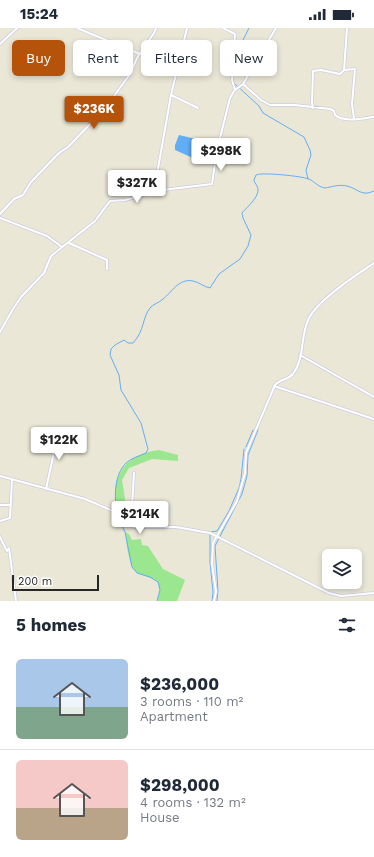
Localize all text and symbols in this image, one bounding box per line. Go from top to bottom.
text: 15:24 [20,5,58,23]
chip: Buy [12,40,65,76]
chip: Rent [73,40,133,76]
chip: Filters [141,40,212,76]
chip: New [220,40,277,76]
pin: $236K [66,96,122,130]
text: $236K [74,101,114,116]
pin: $298K [193,138,249,172]
text: $298K [200,143,242,158]
pin: $327K [109,170,165,204]
text: $327K [117,175,157,190]
pin: $122K [31,427,87,461]
text: $122K [40,432,78,447]
pin: $214K [112,501,168,535]
text: $214K [120,506,160,521]
map controls [322,549,362,589]
button: layers [322,549,362,589]
scale bar [12,573,99,592]
text: 200 m [18,575,52,588]
icon: filters [336,614,358,636]
text: 5 homes [16,615,86,635]
text: $236,000 [140,674,219,694]
icon: home [48,675,96,723]
text: 3 rooms · 110 m² [140,694,243,709]
text: Apartment [140,709,208,724]
text: $298,000 [140,775,220,795]
icon: home [48,776,96,824]
text: 4 rooms · 132 m² [140,795,246,810]
text: House [140,810,180,825]

